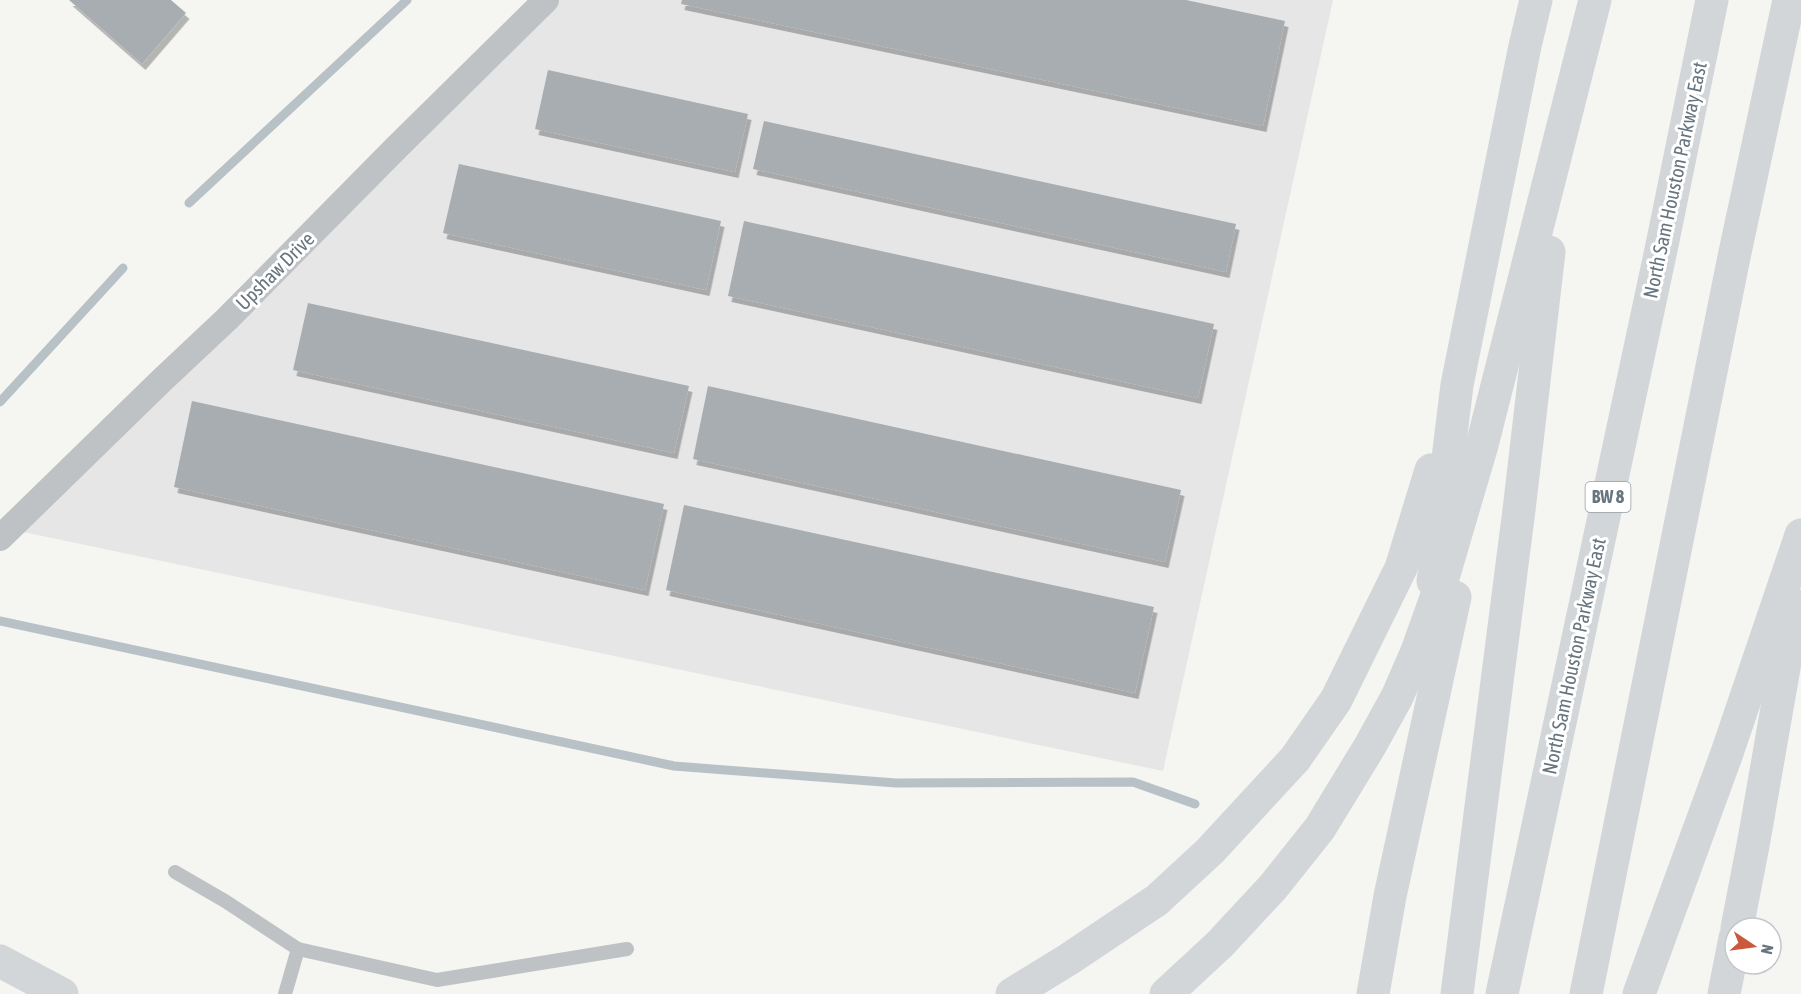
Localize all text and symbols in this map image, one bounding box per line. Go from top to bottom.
street label: North Sam Houston Parkway East [1638,59,1711,300]
street label: Upshaw Drive [231,227,318,314]
road number: BW 8 [1586,482,1630,512]
street label: North Sam Houston Parkway East [1537,535,1610,776]
north arrow [1723,916,1783,976]
text: N [1758,943,1777,956]

